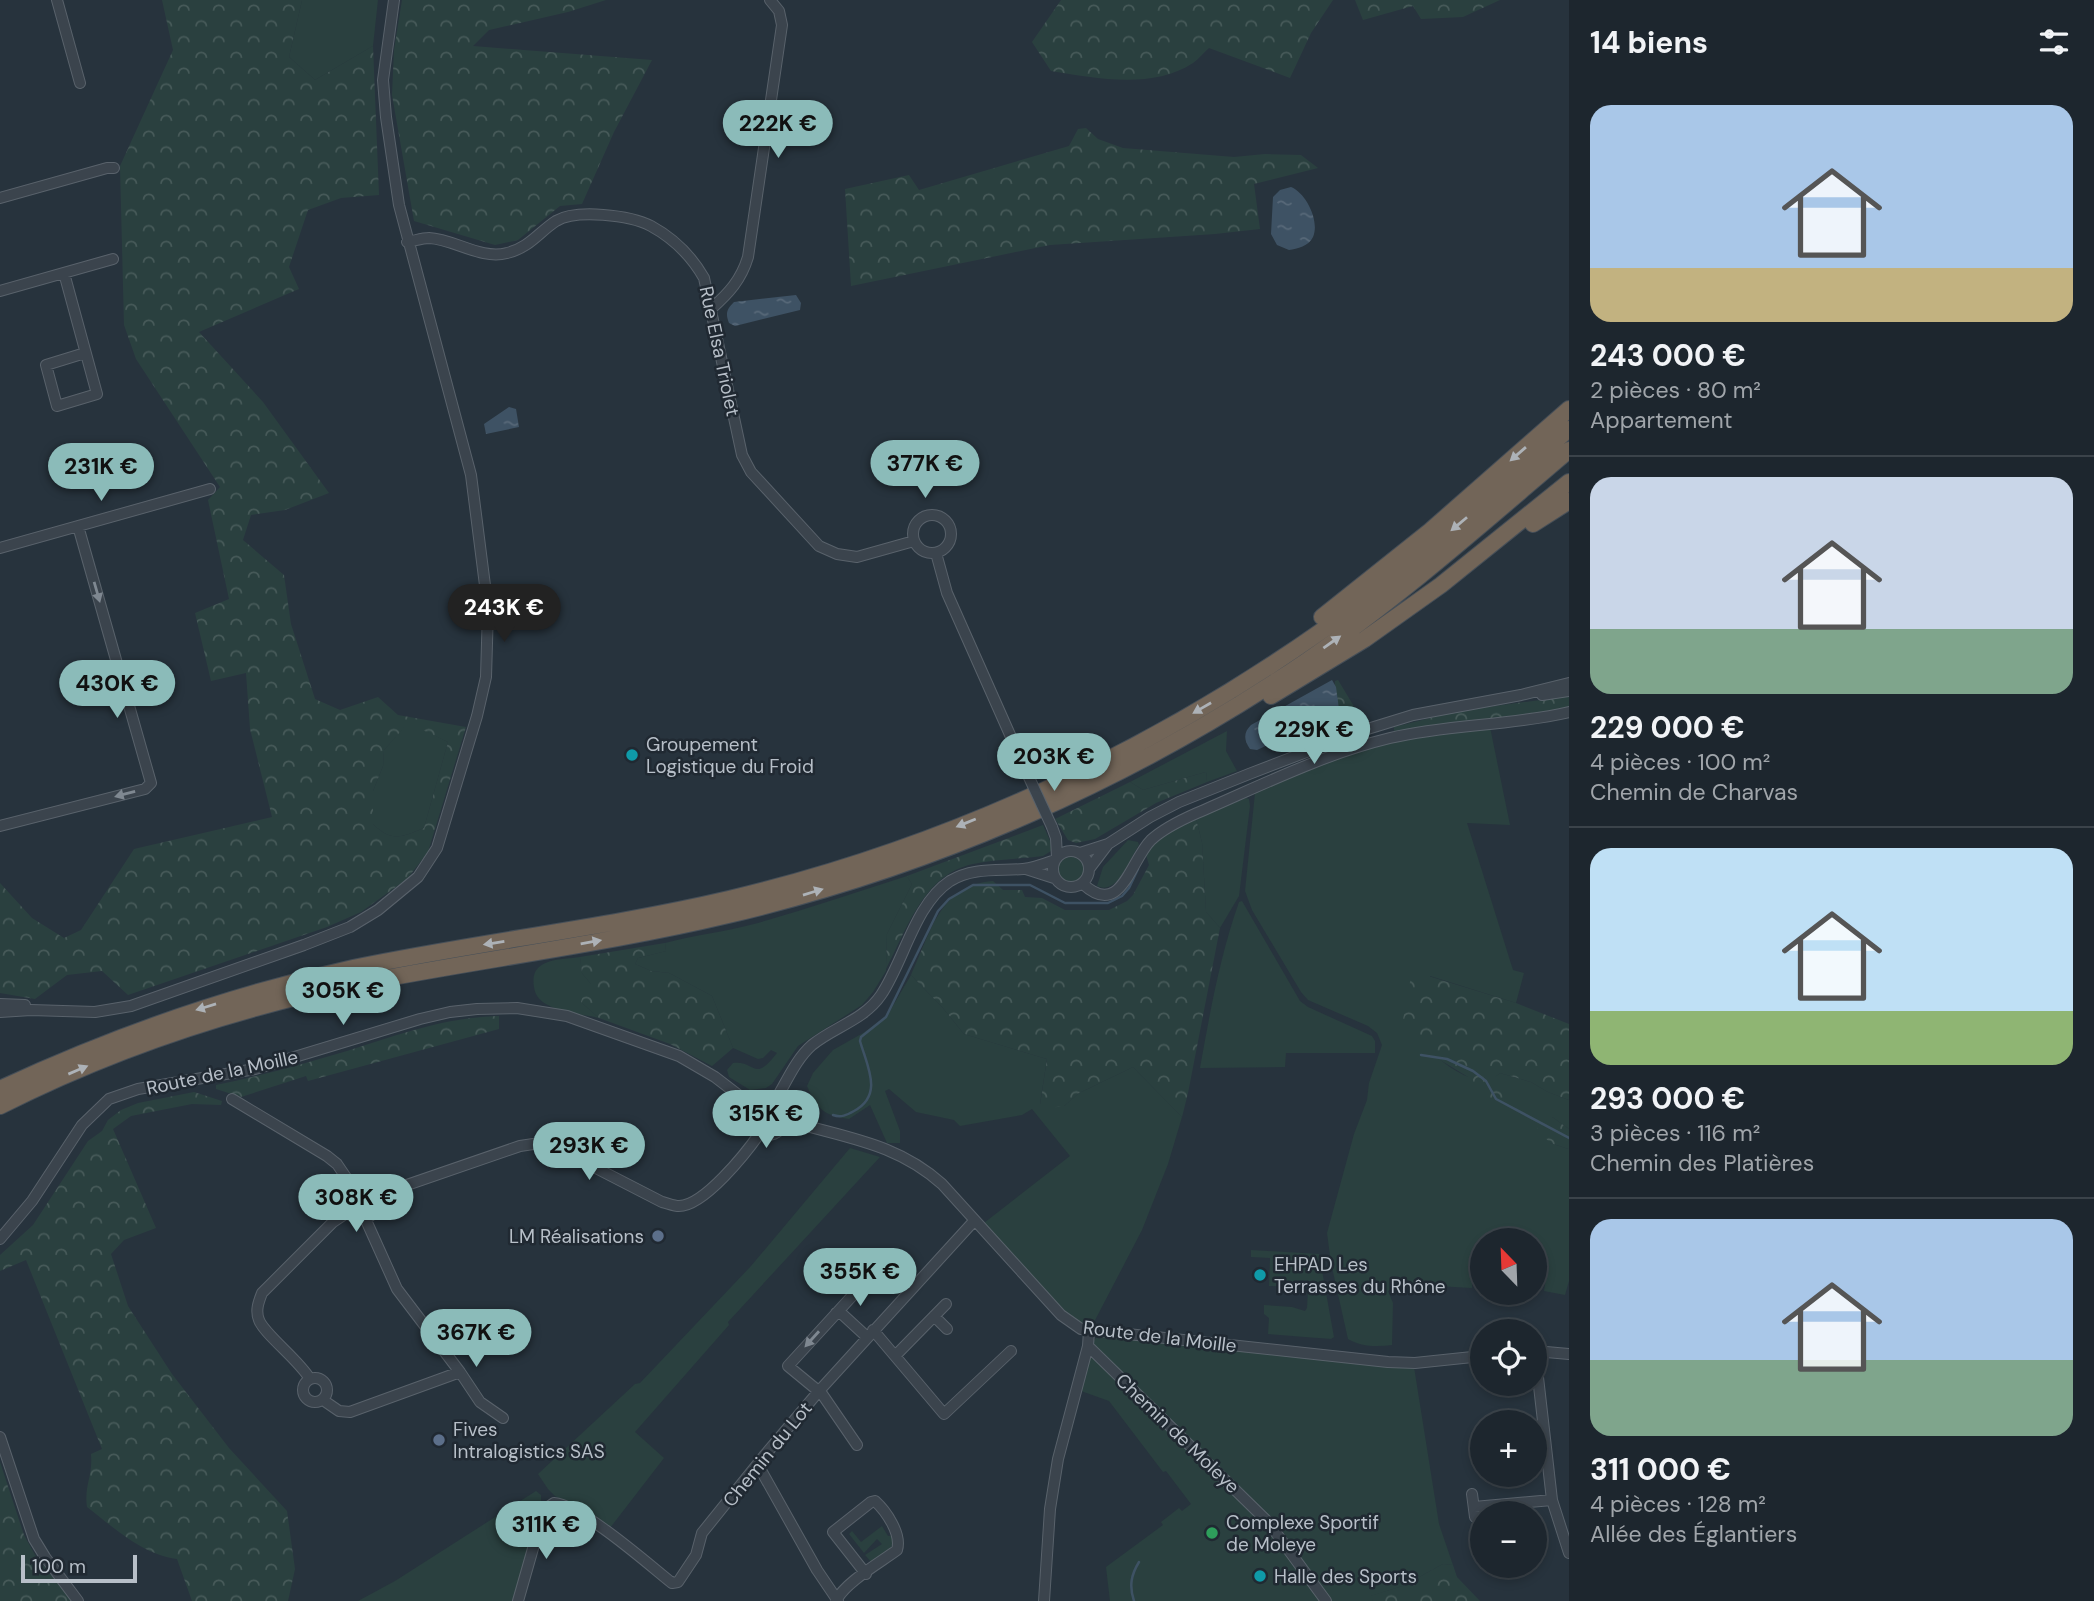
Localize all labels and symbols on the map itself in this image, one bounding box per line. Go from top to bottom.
pin: 222K € [721,100,835,160]
street label: Rue Elsa Triolet [694,284,746,419]
pin: 377K € [868,440,982,500]
pin: 231K € [44,444,158,503]
one-way arrow [1509,446,1527,462]
one-way arrow [1450,516,1468,531]
one-way arrow [92,581,102,602]
pin: 243K € [447,584,561,644]
one-way arrow [1323,635,1341,649]
pin: 430K € [60,660,174,720]
one-way arrow [1192,702,1211,714]
pin: 229K € [1257,706,1371,766]
place label: Groupement Logistique du Froid [646,732,814,779]
pin: 203K € [997,734,1111,793]
marker: Groupement Logistique du Froid [624,747,640,763]
one-way arrow [114,789,136,800]
one-way arrow [955,818,976,829]
one-way arrow [803,887,824,897]
one-way arrow [580,937,602,948]
one-way arrow [483,938,505,949]
pin: 305K € [286,968,400,1027]
one-way arrow [195,1002,216,1012]
street label: Route de la Moille [144,1044,300,1101]
one-way arrow [68,1064,89,1075]
pin: 315K € [709,1090,823,1150]
pin: 293K € [532,1122,646,1182]
pin: 308K € [299,1174,413,1234]
place label: LM Réalisations [509,1224,644,1249]
marker: LM Réalisations [650,1228,666,1244]
north arrow [1470,1228,1547,1306]
pin: 355K € [803,1248,917,1308]
place label: EHPAD Les Terrasses du Rhône [1274,1252,1446,1299]
marker: EHPAD Les Terrasses du Rhône [1252,1267,1268,1283]
pin: 367K € [419,1310,533,1369]
street label: Route de la Moille [1082,1315,1238,1358]
one-way arrow [805,1330,821,1347]
street label: Chemin de Moleye [1110,1368,1245,1499]
street label: Chemin du Lot [717,1396,818,1512]
place label: Fives Intralogistics SAS [453,1417,605,1464]
marker: Fives Intralogistics SAS [431,1432,447,1448]
pin: 311K € [489,1502,603,1561]
place label: Complexe Sportif de Moleye [1226,1510,1379,1557]
marker: Complexe Sportif de Moleye [1204,1525,1220,1541]
scale bar [21,1552,136,1584]
place label: Halle des Sports [1274,1564,1417,1589]
marker: Halle des Sports [1252,1568,1268,1584]

